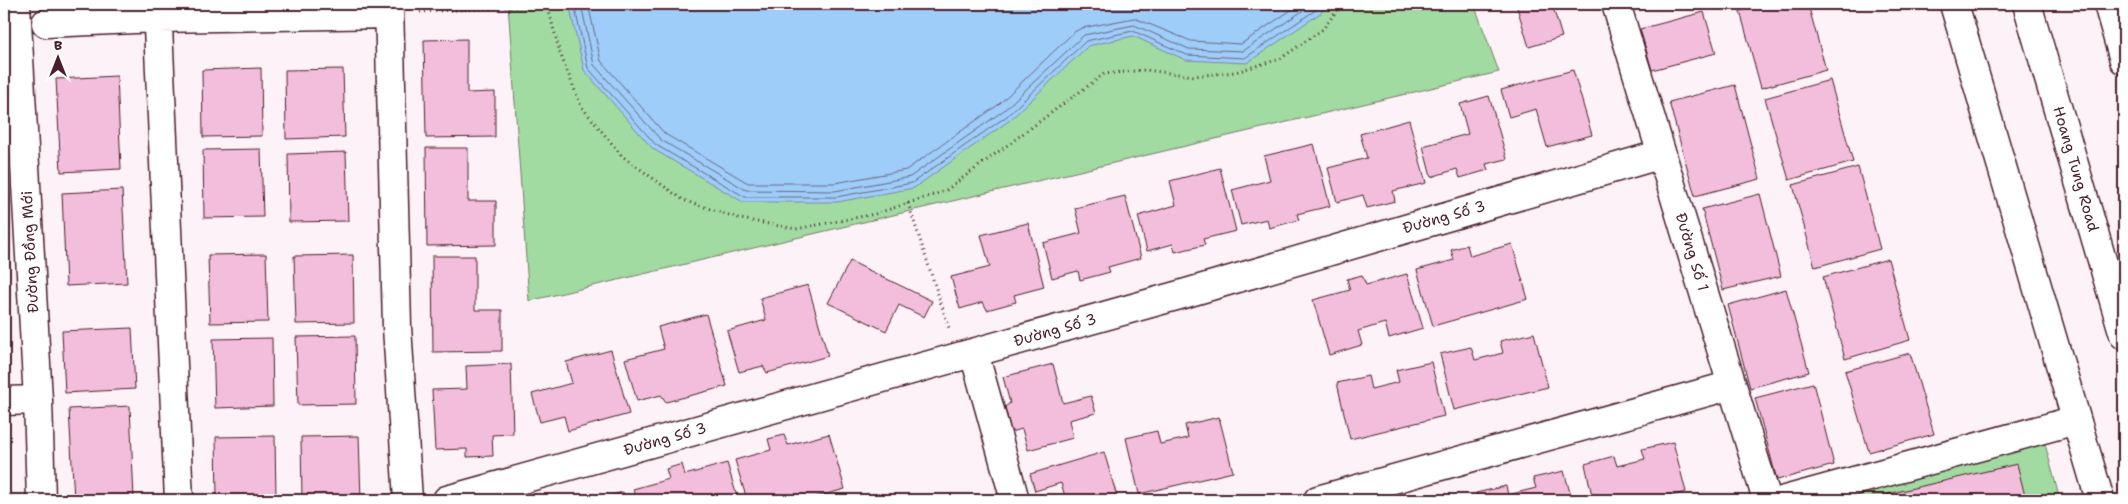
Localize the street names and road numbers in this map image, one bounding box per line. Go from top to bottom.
street label: Hoang Tung Road [2049,104,2104,235]
street label: Đường Đồng Mới [17,190,43,314]
street label: Đường Số 3 [1400,196,1488,238]
street label: Đường Số 1 [1671,210,1713,294]
street label: Đường Số 3 [1011,309,1099,351]
street label: Đường Số 3 [621,418,709,460]

